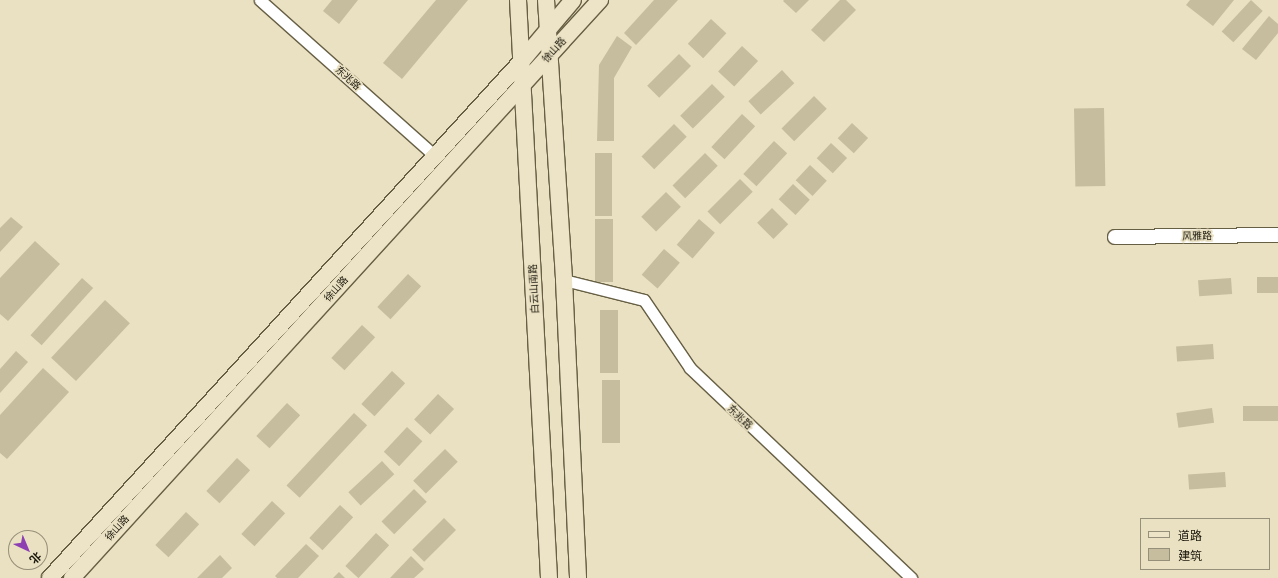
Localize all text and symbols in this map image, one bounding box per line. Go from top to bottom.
street label: 徐山路 [540,35,568,65]
street label: 东兆路 [333,64,363,92]
street label: 风雅路 [1182,230,1212,242]
street label: 白云山南路 [527,264,541,314]
street label: 徐山路 [322,274,350,304]
street label: 东兆路 [725,402,755,432]
street label: 徐山路 [103,513,131,543]
legend [1140,518,1270,570]
text: 道路 [1178,528,1202,543]
north arrow [8,530,48,570]
text: 建筑 [1178,548,1202,563]
text: 北 [27,549,44,567]

